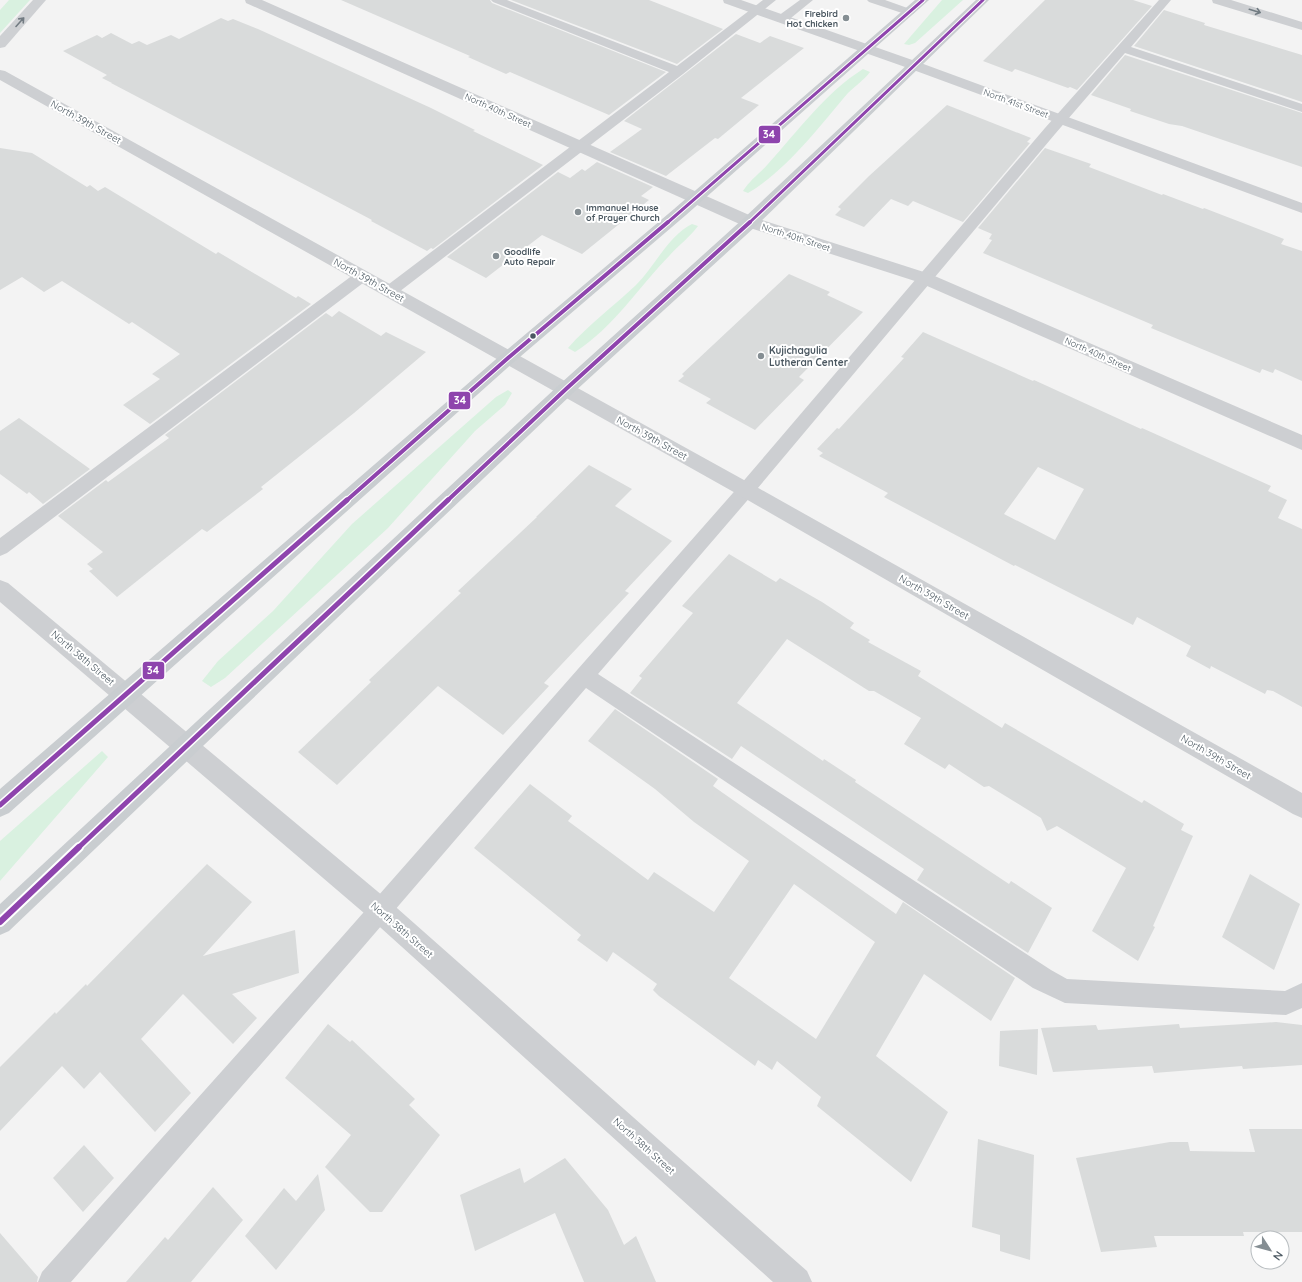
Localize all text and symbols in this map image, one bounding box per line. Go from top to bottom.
place label: Firebird Hot Chicken [786,8,838,29]
one-way arrow [1249,8,1262,15]
marker: Firebird Hot Chicken [841,13,851,23]
one-way arrow [15,17,25,27]
street label: North 41st Street [982,86,1050,120]
street label: North 40th Street [463,90,533,130]
street label: North 39th Street [48,97,124,147]
line badge: 34 [758,125,781,144]
text: 34 [763,127,776,141]
place label: Immanuel House of Prayer Church [586,202,660,223]
marker: Immanuel House of Prayer Church [573,207,583,217]
street label: North 40th Street [760,221,832,253]
place label: Goodlife Auto Repair [504,246,556,267]
marker: Goodlife Auto Repair [491,251,501,261]
street label: North 39th Street [331,255,407,305]
unlabelled marker [528,331,538,341]
street label: North 40th Street [1063,334,1133,374]
place label: Kujichagulia Lutheran Center [769,344,849,369]
marker: Kujichagulia Lutheran Center [756,351,766,361]
line badge: 34 [448,391,471,410]
text: 34 [454,393,467,407]
street label: North 39th Street [614,413,690,463]
street label: North 39th Street [897,572,972,623]
street label: North 38th Street [49,628,118,689]
line badge: 34 [142,661,165,680]
text: 34 [147,663,160,677]
street label: North 39th Street [1179,732,1254,783]
street label: North 38th Street [368,899,436,961]
street label: North 38th Street [610,1115,678,1178]
north arrow [1250,1230,1290,1270]
text: N [1270,1248,1286,1263]

